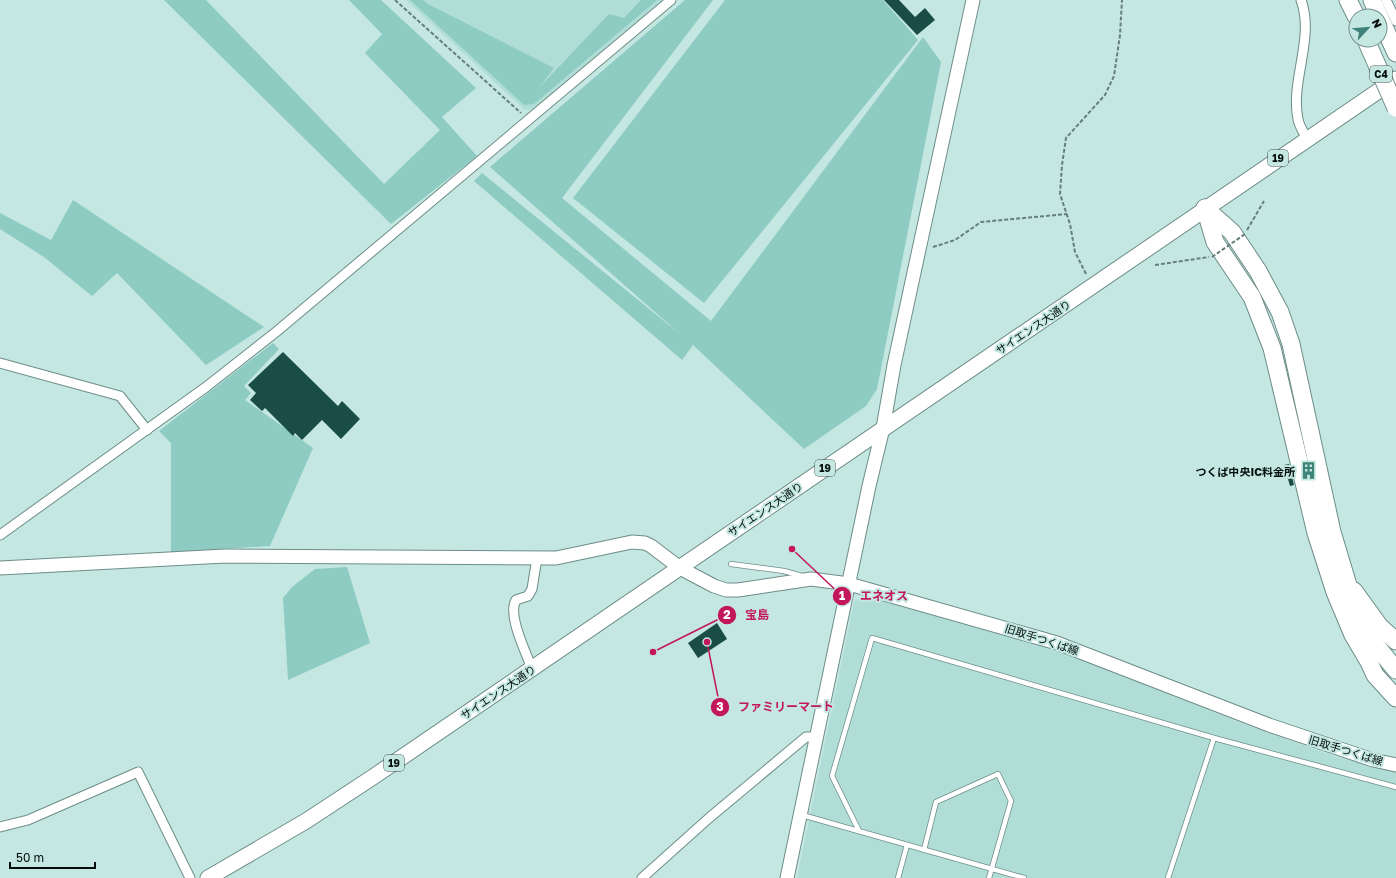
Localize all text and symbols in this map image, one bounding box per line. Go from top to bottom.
north arrow [1348,8,1388,48]
text: N [1370,17,1385,30]
road number: C4 [1370,66,1392,82]
road number: 19 [1268,150,1288,166]
street label: サイエンス大通り [993,297,1073,357]
road number: 19 [815,460,835,476]
building icon: つくば中央IC料金所 [1298,461,1318,481]
place label: つくば中央IC料金所 [1195,465,1295,478]
street label: サイエンス大通り [725,479,805,539]
callout: エネオス [832,584,916,608]
text: 1 [839,588,845,603]
text: エネオス [860,588,908,603]
callout: 宝島 [717,603,777,627]
text: 2 [723,607,731,622]
text: 宝島 [745,607,769,622]
street label: 旧取手つくば線 [1003,621,1081,657]
street label: サイエンス大通り [458,662,538,722]
callout: ファミリーマート [710,695,842,719]
text: 3 [716,699,724,714]
text: ファミリーマート [738,699,834,714]
street label: 旧取手つくば線 [1307,733,1385,767]
road number: 19 [384,755,404,771]
scale bar [10,844,95,870]
text: 50 m [16,850,44,865]

